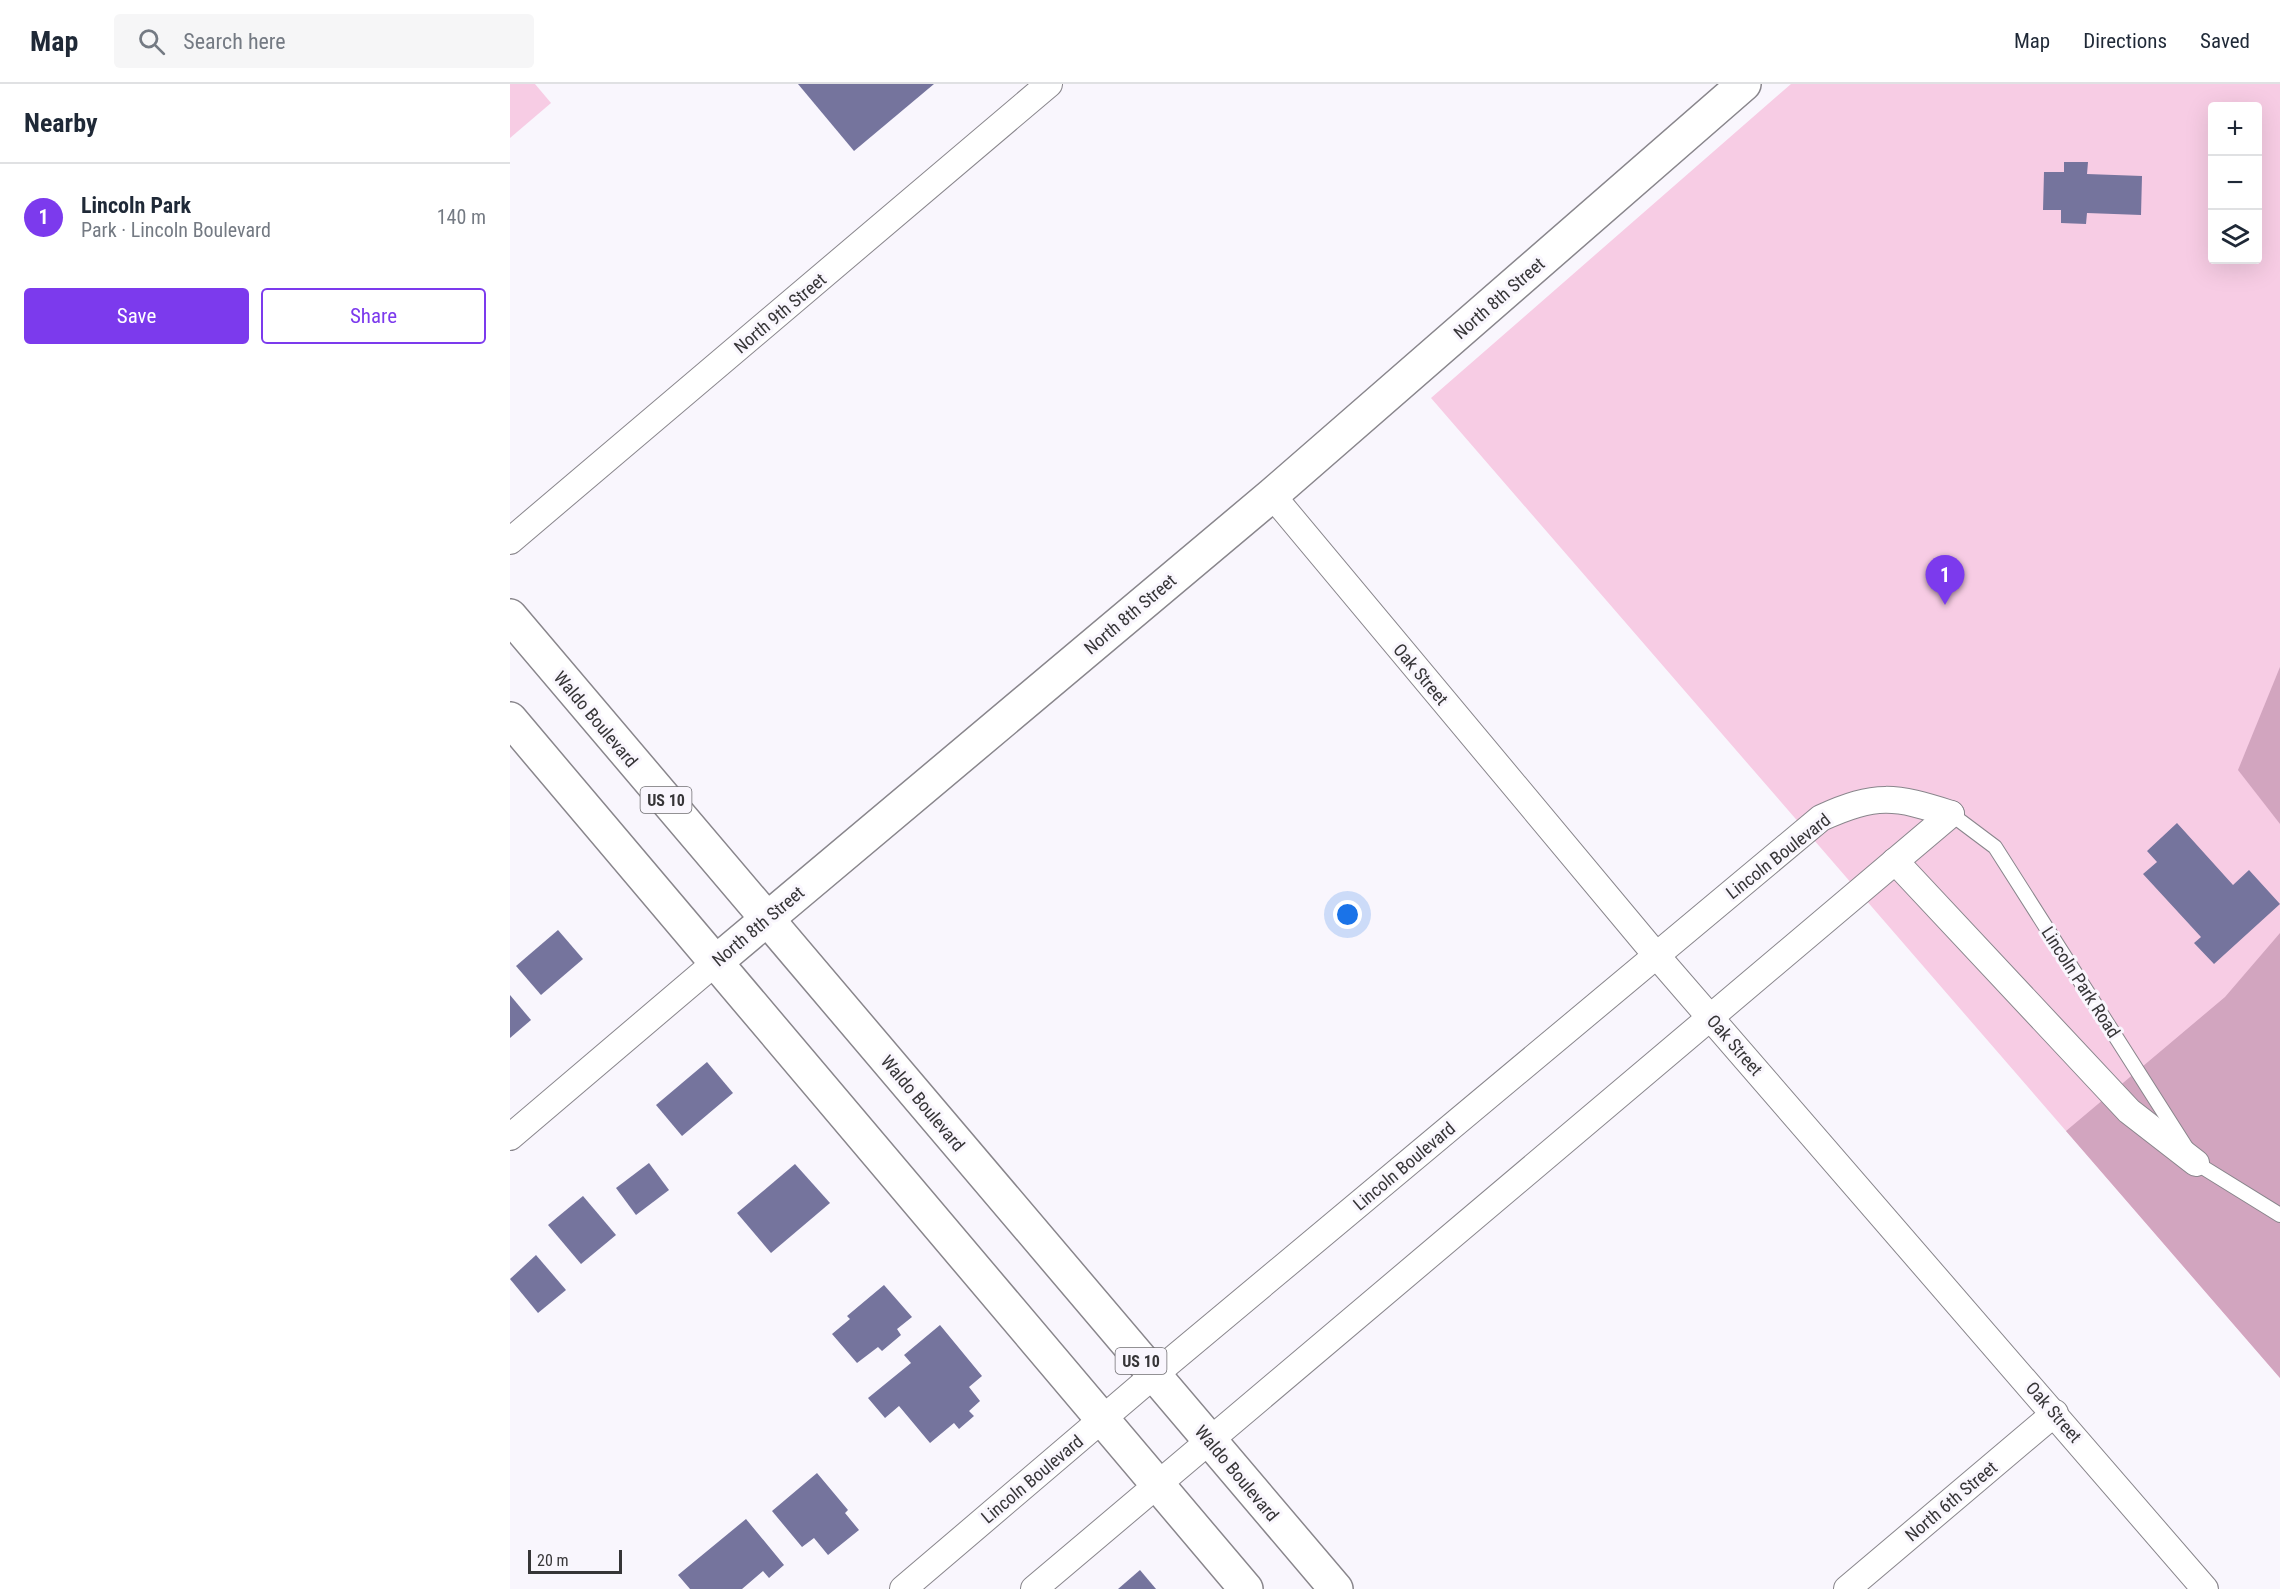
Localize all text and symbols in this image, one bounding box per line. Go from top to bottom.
search box [114,14,534,68]
text: Map [30,25,78,58]
icon: search [135,25,168,58]
text: Search here [183,29,286,54]
text: Map [2014,29,2050,53]
text: Directions [2083,29,2167,53]
text: Saved [2200,29,2250,53]
map controls [2208,102,2262,264]
button: + [2208,102,2262,156]
text: Nearby [24,108,98,138]
button: − [2208,156,2262,210]
text: Lincoln Park [81,193,191,218]
text: 1 [38,205,49,229]
text: 140 m [437,205,486,229]
button: layers [2208,210,2262,264]
text: Park · Lincoln Boulevard [81,218,271,242]
street label: North 8th Street [1449,253,1549,343]
street label: North 9th Street [730,268,830,358]
button: Save [24,288,249,344]
button: Share [261,288,486,344]
pin: 1 [1926,556,1964,605]
street label: North 8th Street [1080,569,1180,659]
street label: Oak Street [1389,639,1453,709]
street label: Waldo Boulevard [550,667,642,771]
road number: US 10 [640,787,692,813]
street label: Lincoln Boulevard [1722,809,1834,903]
street label: North 8th Street [708,881,808,971]
your location [1333,900,1362,929]
street label: Lincoln Park Road [2037,923,2125,1041]
street label: Oak Street [1703,1010,1767,1080]
street label: Waldo Boulevard [877,1051,969,1155]
street label: Lincoln Boulevard [1349,1117,1459,1215]
road number: US 10 [1116,1348,1166,1374]
street label: Oak Street [2022,1377,2086,1447]
street label: Waldo Boulevard [1191,1421,1283,1525]
street label: Lincoln Boulevard [977,1430,1087,1528]
street label: North 6th Street [1901,1456,2001,1546]
scale bar [528,1547,622,1574]
text: 20 m [537,1551,569,1570]

